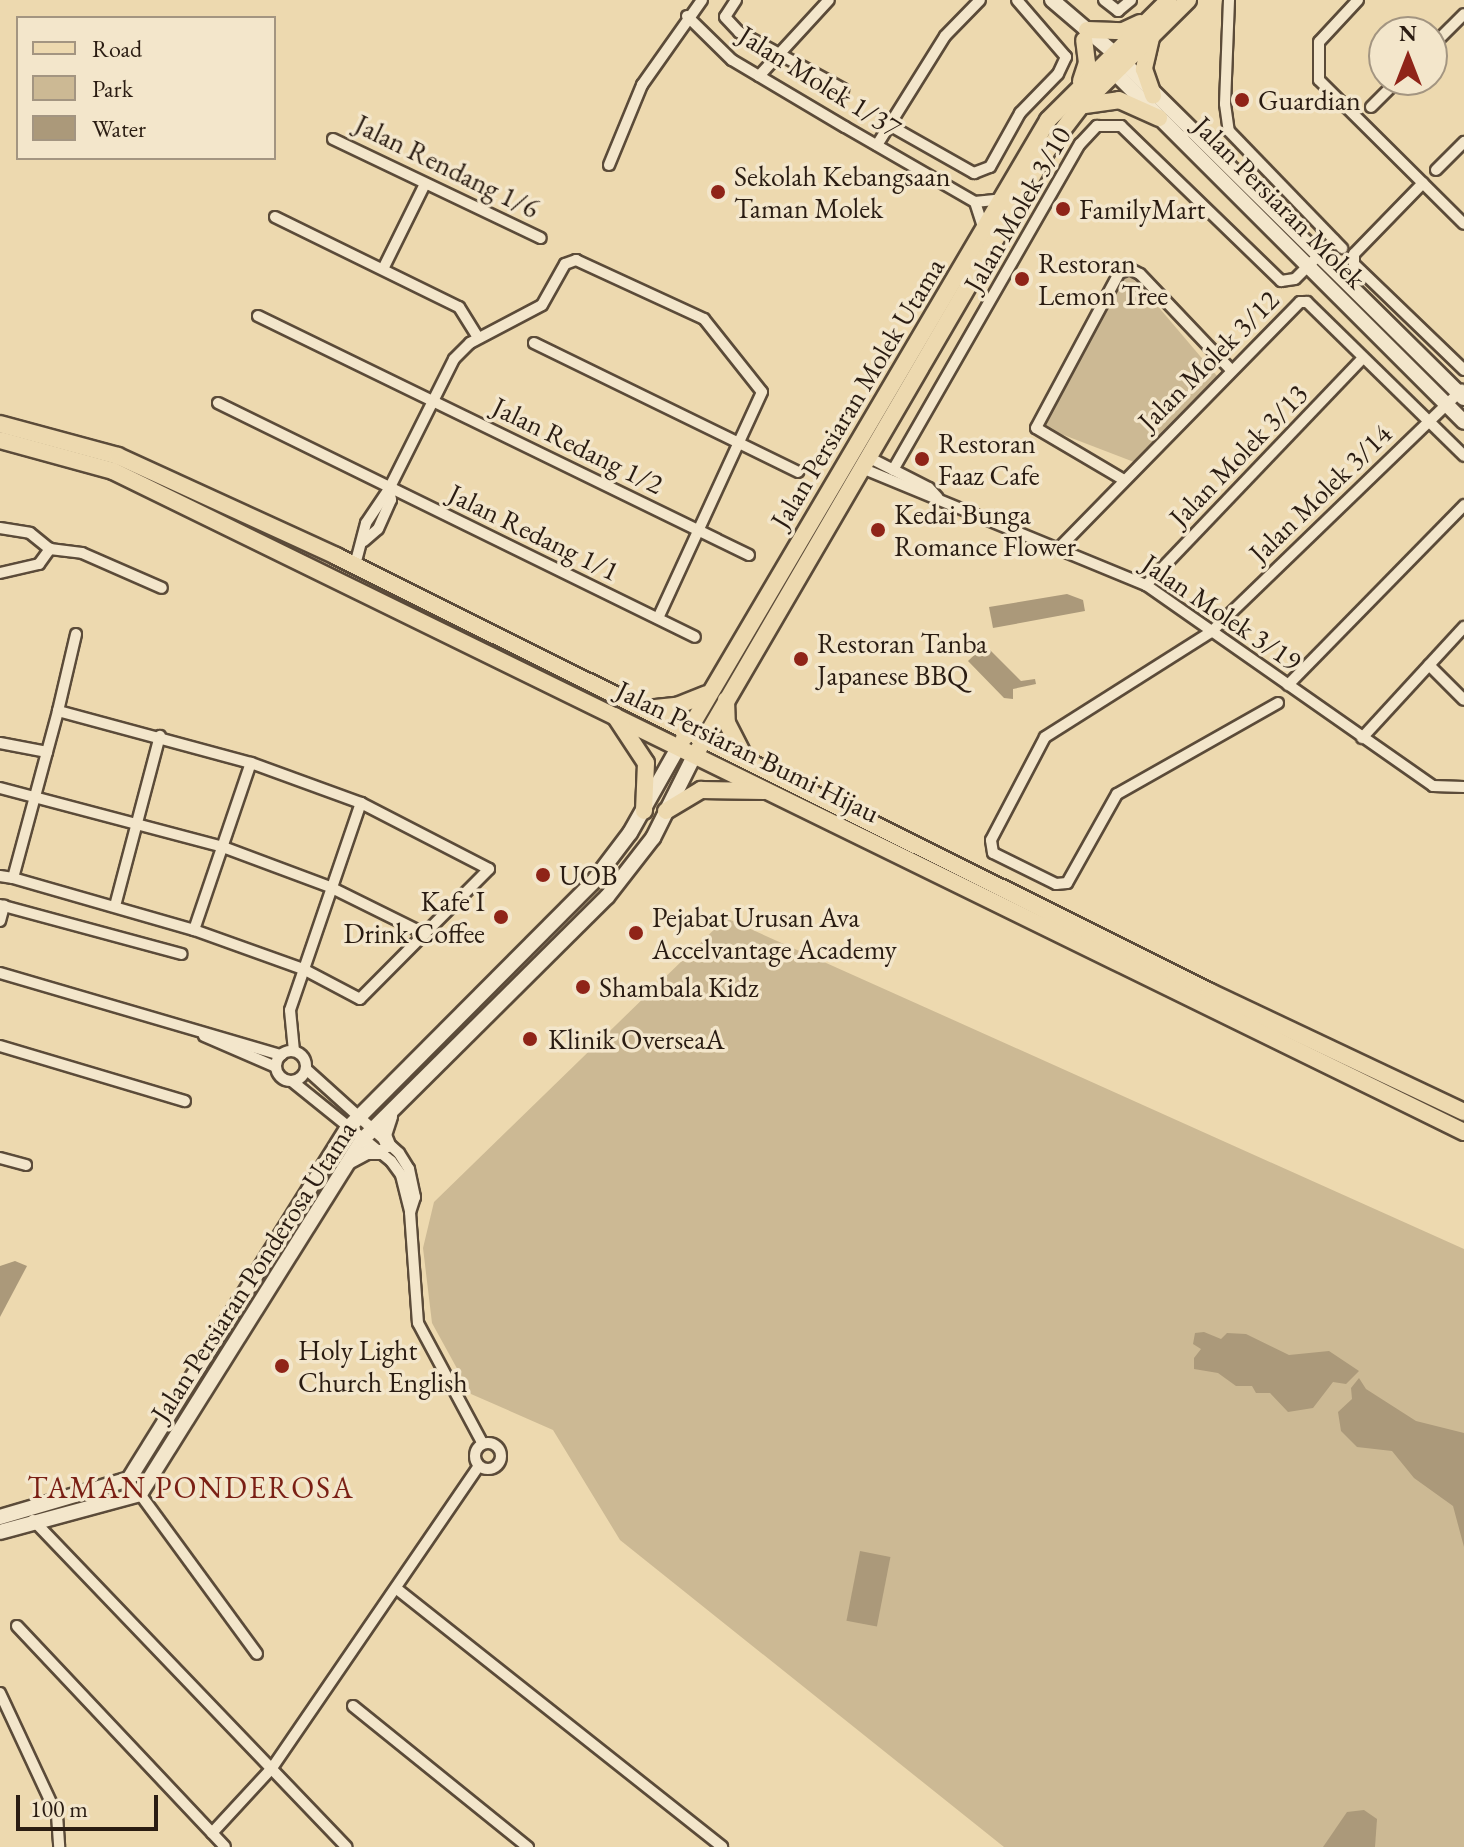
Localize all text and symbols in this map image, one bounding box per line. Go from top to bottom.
legend [16,16,276,160]
north arrow [1368,16,1448,96]
street label: Jalan Molek 1/37 [733,18,907,144]
text: N [1399,19,1417,48]
text: Road [92,33,142,64]
text: Park [92,73,133,104]
place label: Guardian [1258,83,1361,117]
marker: Guardian [1233,91,1251,109]
street label: Jalan Rendang 1/6 [349,107,545,225]
street label: Jalan Persiaran Molek [1187,109,1373,295]
text: Water [92,113,146,144]
street label: Jalan Molek 3/10 [956,121,1078,297]
place label: Sekolah Kebangsaan Taman Molek [734,159,951,225]
marker: Sekolah Kebangsaan Taman Molek [709,183,727,201]
place label: FamilyMart [1079,192,1205,226]
marker: FamilyMart [1054,200,1072,218]
place label: Restoran Lemon Tree [1038,246,1168,312]
street label: Jalan Persiaran Molek Utama [763,252,951,534]
marker: Restoran Lemon Tree [1013,270,1031,288]
street label: Jalan Molek 3/12 [1131,283,1285,437]
street label: Jalan Molek 3/13 [1162,377,1314,533]
street label: Jalan Redang 1/2 [487,389,669,501]
street label: Jalan Molek 3/14 [1242,417,1398,569]
place label: Restoran Faaz Cafe [938,426,1040,492]
marker: Restoran Faaz Cafe [913,450,931,468]
street label: Jalan Redang 1/1 [443,476,625,588]
place label: Kedai Bunga Romance Flower [894,497,1076,563]
marker: Kedai Bunga Romance Flower [869,521,887,539]
street label: Jalan Molek 3/19 [1136,546,1308,678]
place label: Restoran Tanba Japanese BBQ [817,626,987,692]
marker: Restoran Tanba Japanese BBQ [792,650,810,668]
street label: Jalan Persiaran Bumi Hijau [611,673,885,829]
place label: UOB [559,858,617,892]
marker: UOB [534,866,552,884]
place label: Kafe I Drink Coffee [343,884,485,950]
place label: Pejabat Urusan Ava Accelvantage Academy [652,900,897,966]
marker: Kafe I Drink Coffee [492,908,510,926]
marker: Pejabat Urusan Ava Accelvantage Academy [627,924,645,942]
place label: Shambala Kidz [599,970,759,1004]
marker: Shambala Kidz [574,978,592,996]
place label: Klinik OverseaA [548,1022,725,1056]
marker: Klinik OverseaA [519,1028,541,1050]
street label: Jalan Persiaran Ponderosa Utama [143,1114,363,1428]
place label: Holy Light Church English [298,1333,468,1399]
marker: Holy Light Church English [273,1357,291,1375]
district label: TAMAN PONDEROSA [27,1470,355,1506]
scale bar [20,1779,162,1829]
text: 100 m [30,1793,88,1824]

